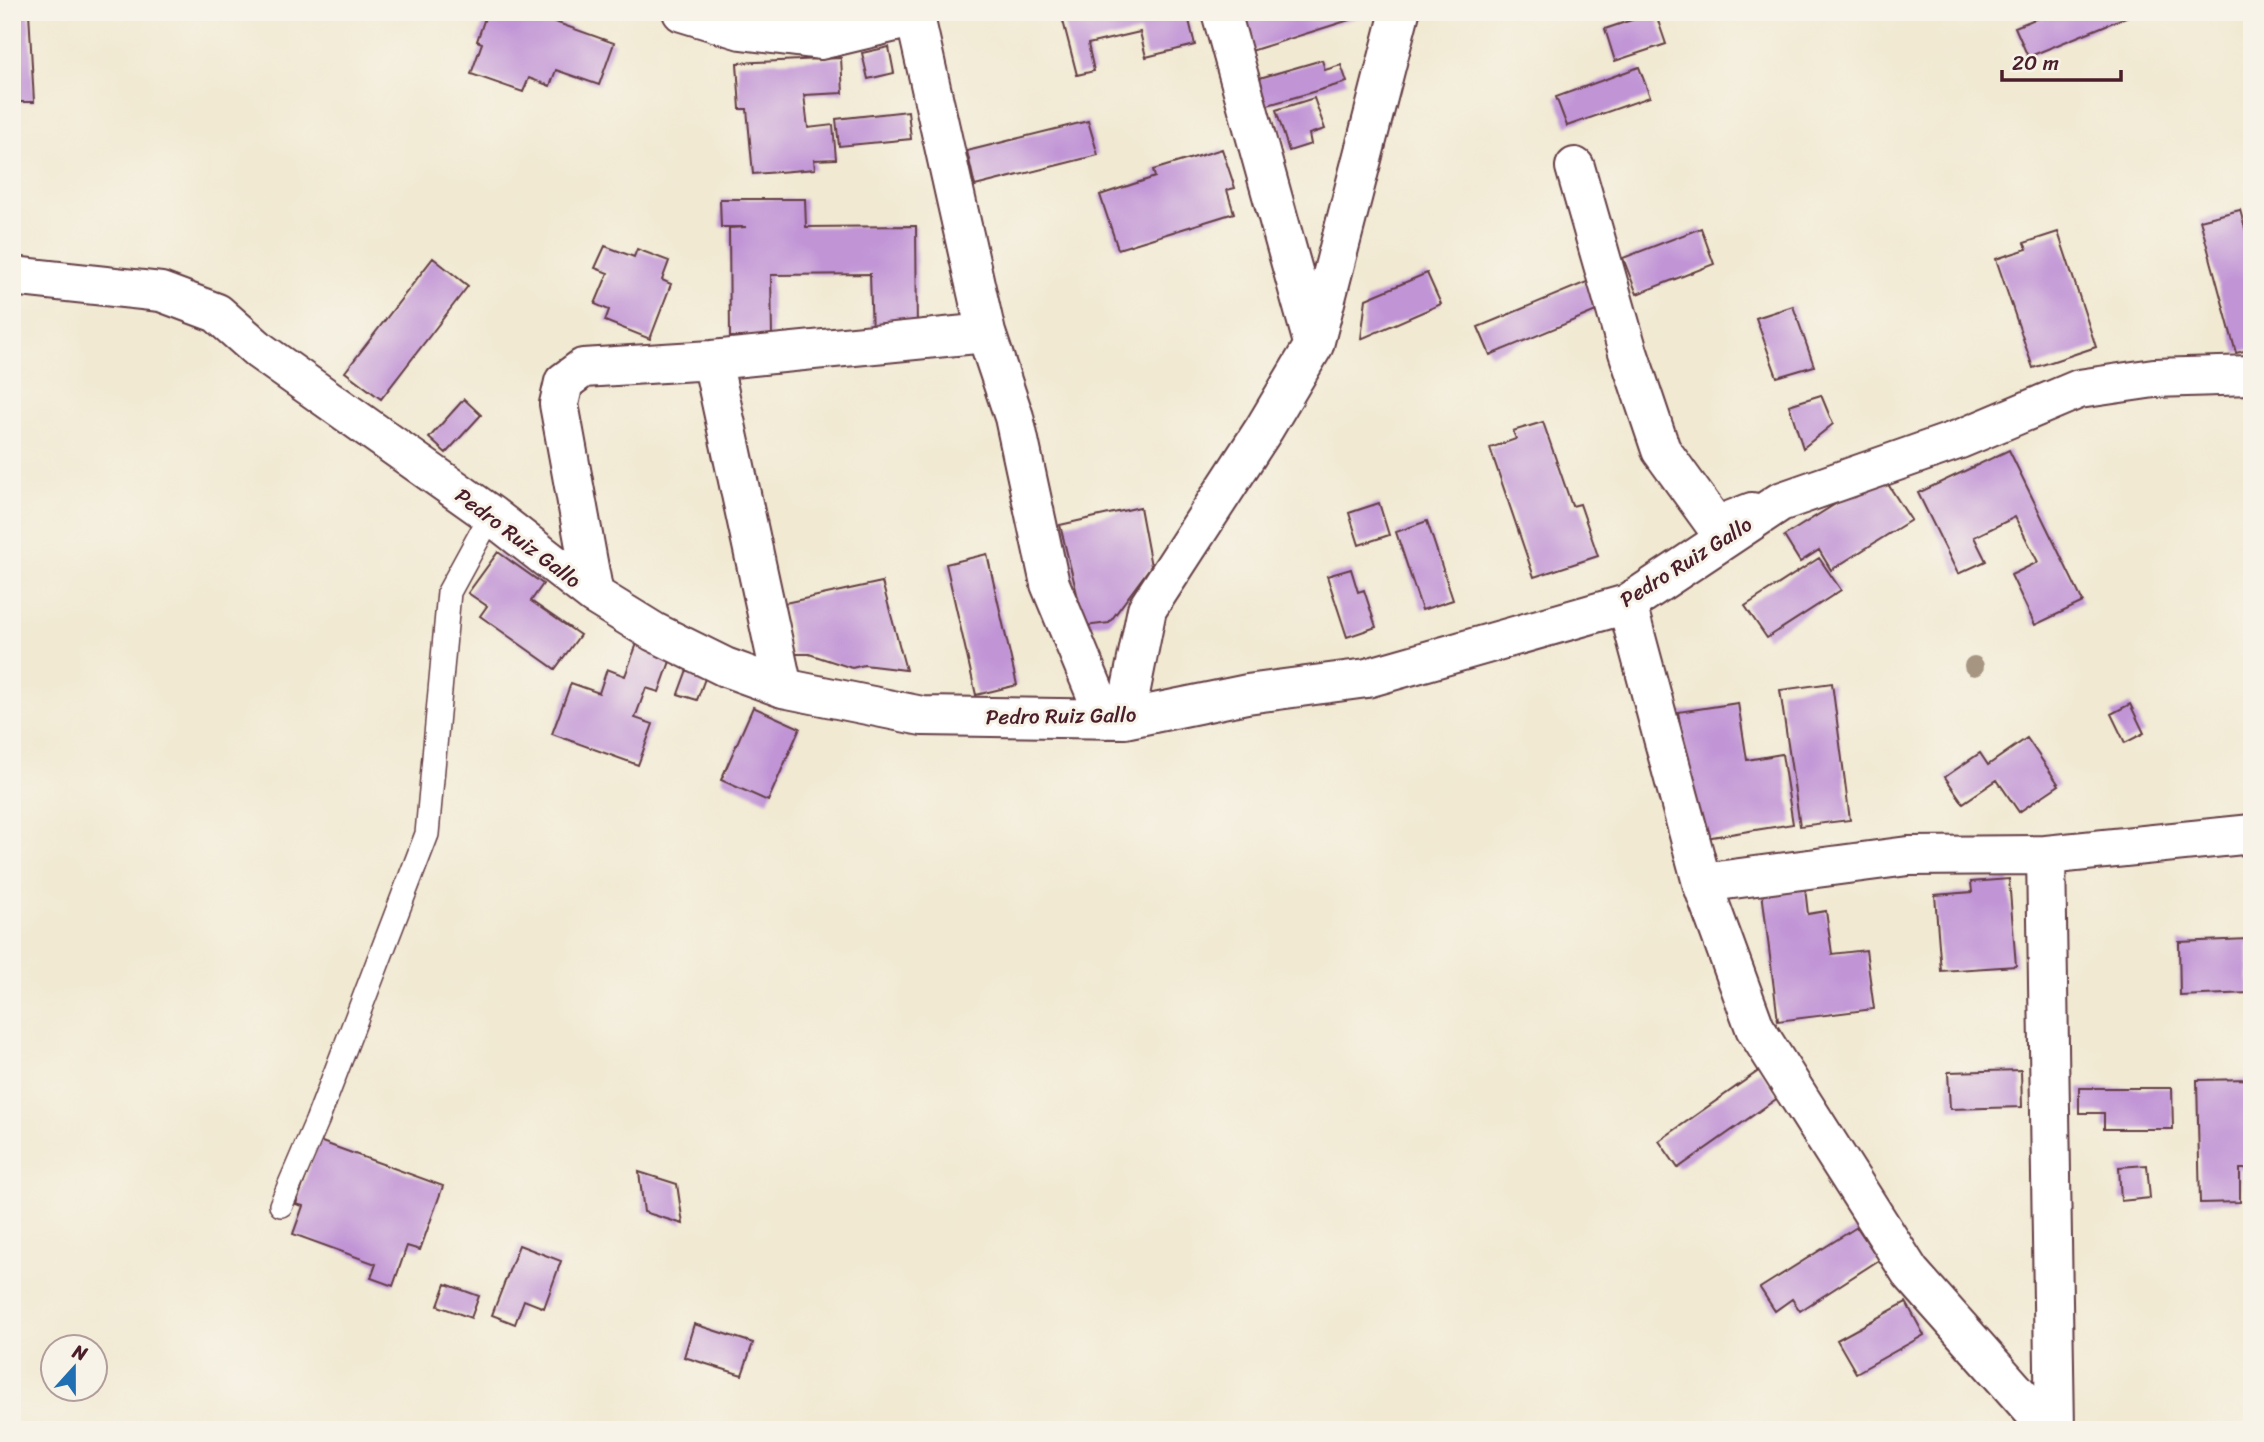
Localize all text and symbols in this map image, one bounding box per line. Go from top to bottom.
scale bar [2002,38,2120,82]
text: 20 m [2012,44,2059,82]
street label: Pedro Ruiz Gallo [446,478,590,598]
street label: Pedro Ruiz Gallo [1612,506,1760,618]
street label: Pedro Ruiz Gallo [985,696,1137,736]
north arrow [38,1334,108,1404]
text: N [67,1334,93,1371]

